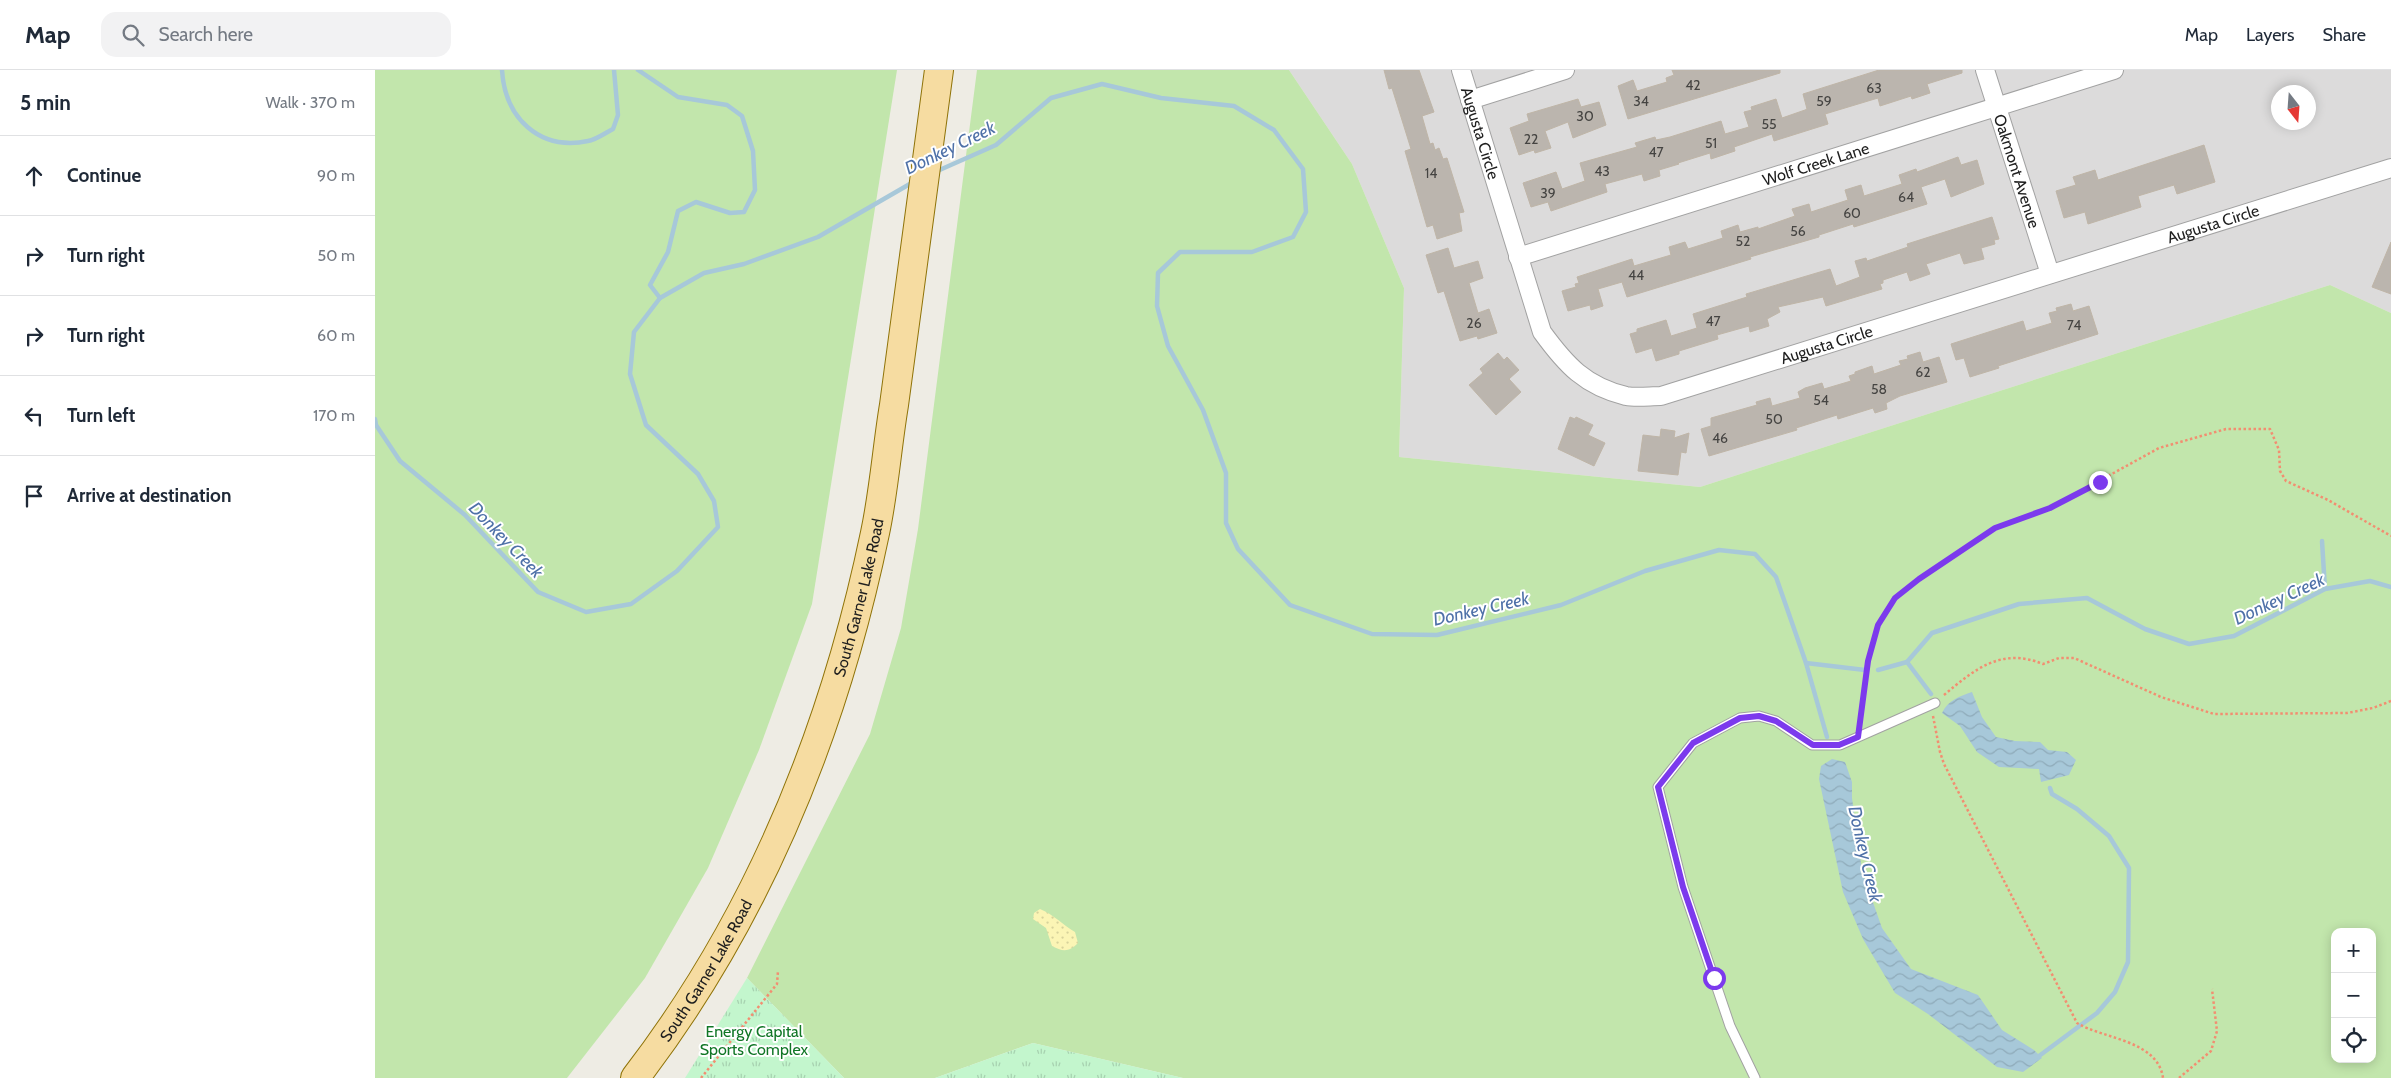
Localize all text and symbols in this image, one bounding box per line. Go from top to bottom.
search box [101,12,451,57]
text: Map [25,20,71,49]
icon: search [119,21,147,49]
text: Search here [159,23,253,46]
text: Map [2185,24,2218,46]
text: Layers [2246,24,2295,46]
text: Share [2323,24,2366,46]
house number: 42 [1685,76,1701,94]
house number: 63 [1866,79,1882,97]
street label: Augusta Circle [1457,85,1504,182]
north arrow [2271,85,2316,130]
text: 5 min [20,90,71,115]
house number: 34 [1633,92,1649,110]
house number: 59 [1816,92,1832,110]
text: Walk · 370 m [266,93,355,112]
house number: 30 [1576,107,1594,125]
street label: Oakmont Avenue [1990,112,2044,230]
house number: 55 [1761,115,1777,133]
water label: Donkey Creek [901,116,1000,179]
house number: 22 [1524,130,1538,148]
house number: 51 [1705,134,1717,152]
street label: Wolf Creek Lane [1760,138,1871,189]
house number: 47 [1648,143,1664,161]
icon: ahead [20,162,48,190]
house number: 43 [1594,162,1610,180]
text: Continue [67,164,141,187]
house number: 14 [1425,164,1437,182]
text: 90 m [317,166,355,185]
house number: 39 [1540,184,1556,202]
house number: 64 [1898,188,1914,206]
street label: Augusta Circle [2165,200,2261,247]
house number: 60 [1843,204,1861,222]
house number: 56 [1790,222,1806,240]
house number: 52 [1736,232,1750,250]
icon: right [20,242,48,270]
text: Turn right [67,244,145,267]
text: 50 m [318,246,355,265]
house number: 44 [1628,266,1644,284]
house number: 47 [1705,312,1721,330]
house number: 26 [1466,314,1482,332]
house number: 74 [2067,316,2081,334]
street label: Augusta Circle [1778,321,1875,368]
icon: right [20,322,48,350]
text: Turn right [67,324,145,347]
text: 60 m [317,326,355,345]
house number: 62 [1915,363,1931,381]
house number: 58 [1871,380,1887,398]
house number: 54 [1813,391,1829,409]
icon: left [20,402,48,430]
text: Turn left [67,404,135,427]
text: 170 m [313,406,355,425]
house number: 50 [1765,410,1783,428]
house number: 46 [1712,429,1728,447]
route end [2089,471,2112,494]
icon: arrive [20,482,48,510]
text: Arrive at destination [67,484,231,507]
water label: Donkey Creek [464,497,549,584]
street label: South Garner Lake Road [829,517,887,679]
water label: Donkey Creek [2230,568,2329,630]
water label: Donkey Creek [1431,587,1532,631]
water label: Donkey Creek [1843,804,1887,905]
street label: South Garner Lake Road [655,896,756,1045]
map controls [2331,928,2376,1063]
button: + [2331,928,2376,973]
route start [1703,967,1726,990]
button: − [2331,973,2376,1018]
button: locate [2331,1018,2376,1063]
park label: Energy Capital Sports Complex [700,1022,809,1059]

